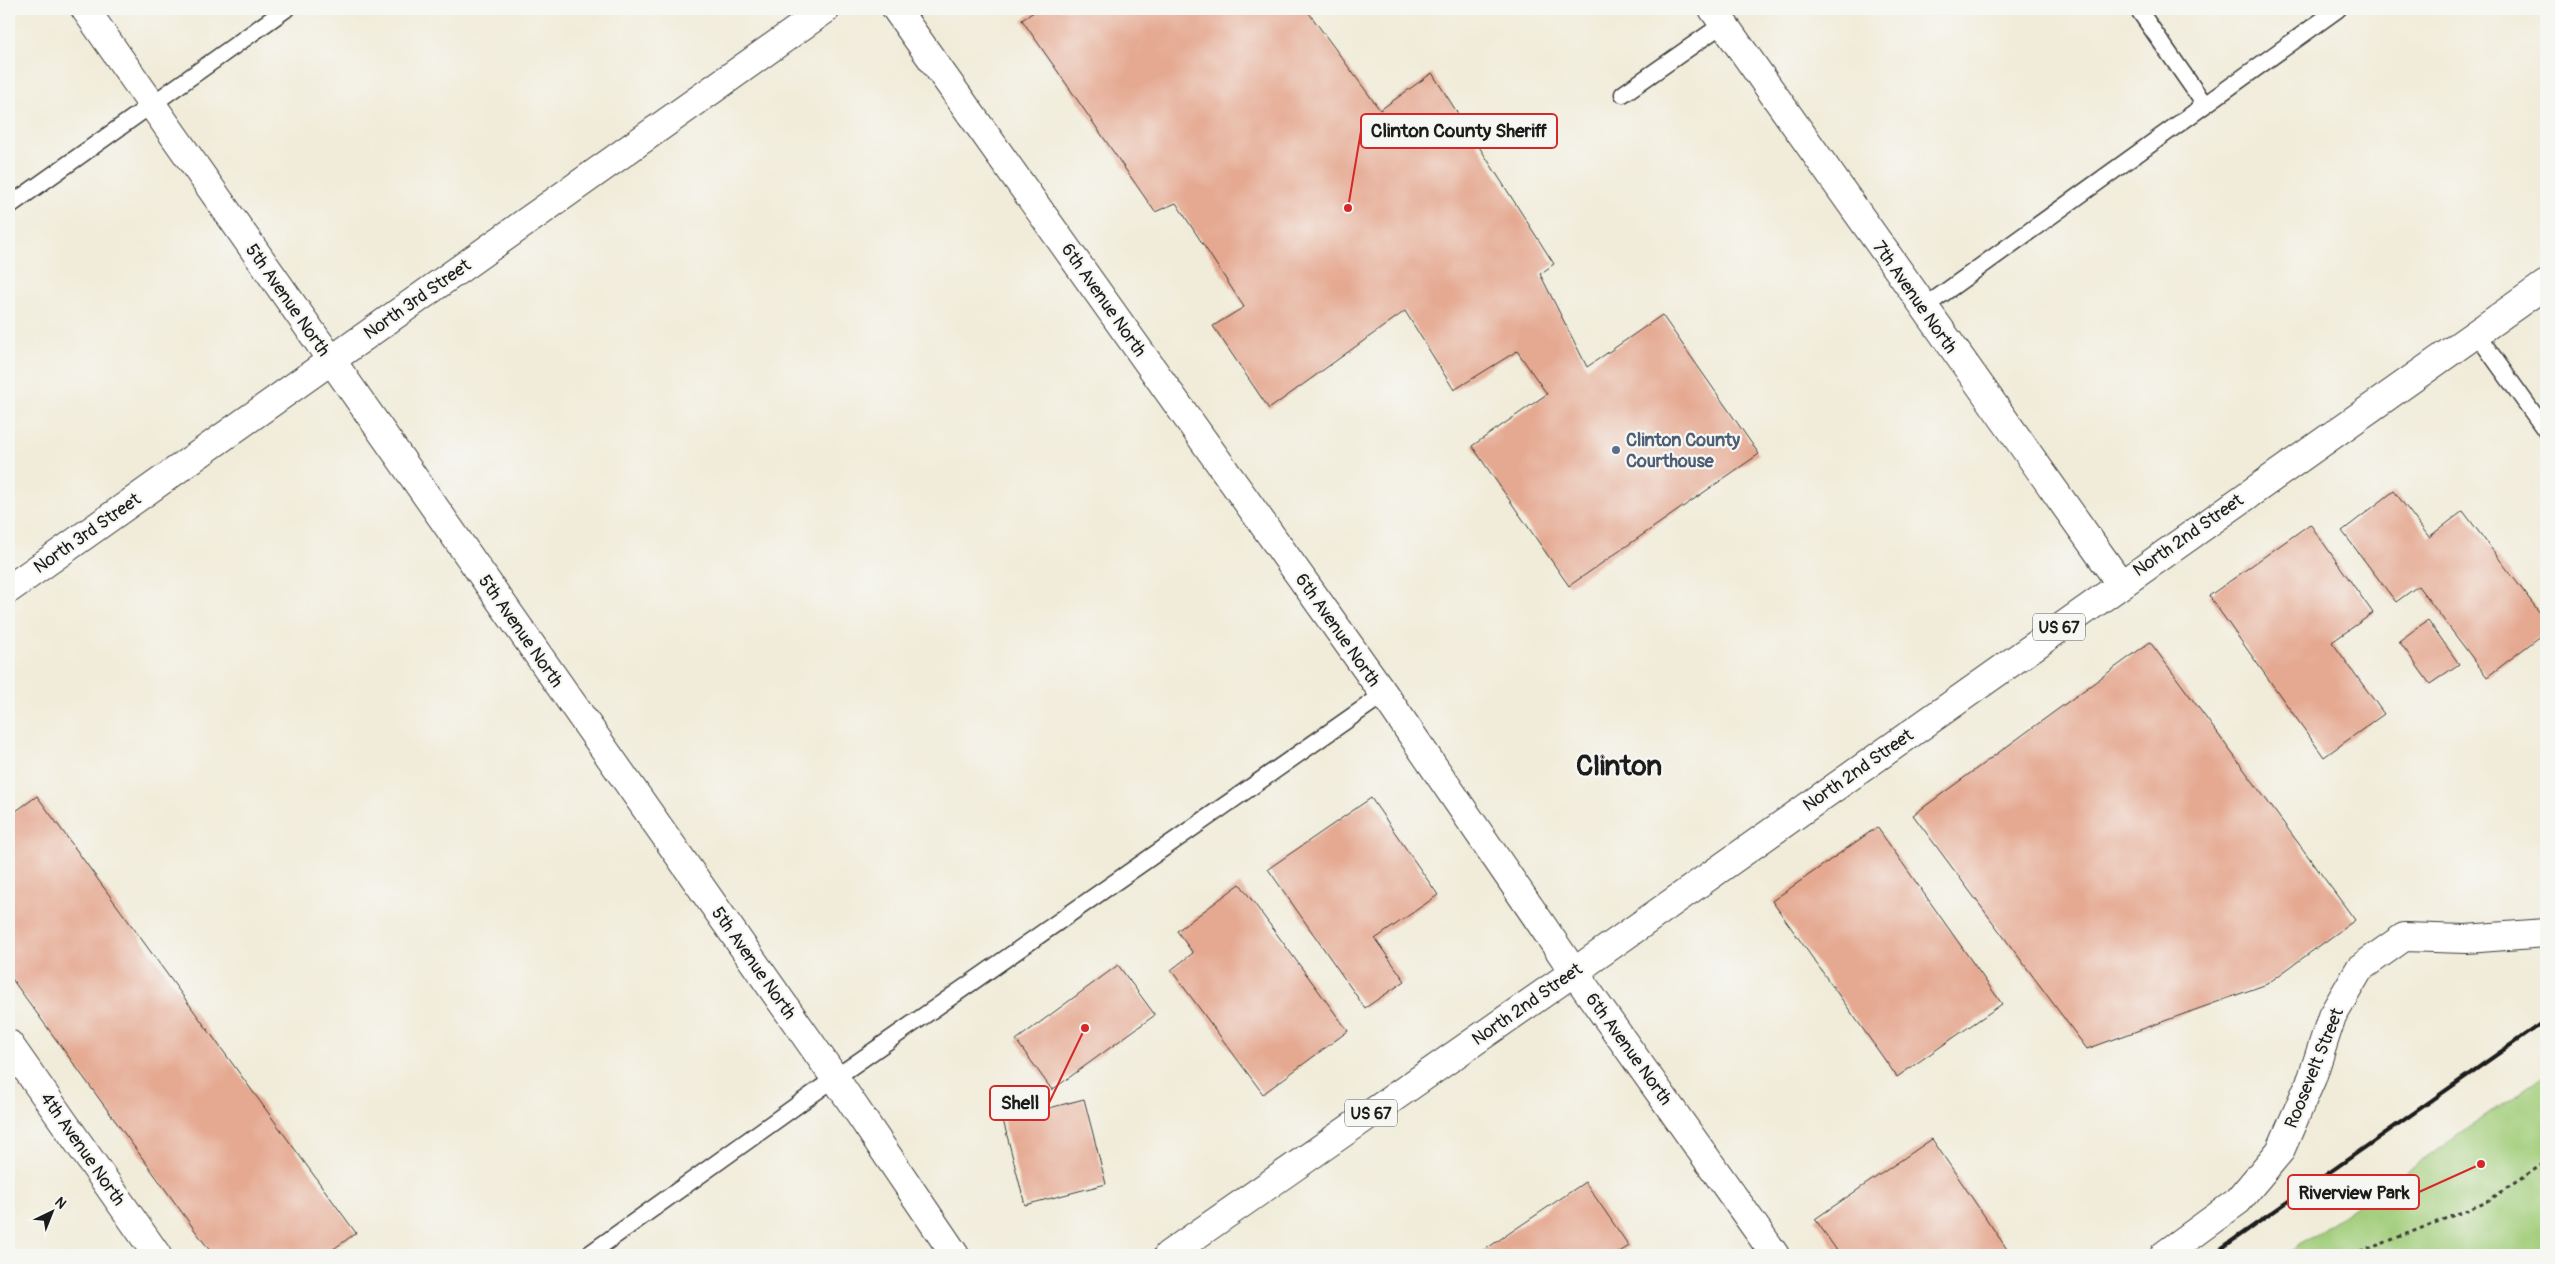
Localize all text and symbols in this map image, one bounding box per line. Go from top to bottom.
callout: Clinton County Sheriff [1361,114,1557,148]
text: Clinton County Sheriff [1371,119,1548,143]
street label: 7th Avenue North [1867,236,1962,358]
street label: 5th Avenue North [240,239,335,361]
street label: 6th Avenue North [1056,239,1151,361]
street label: North 3rd Street [359,254,476,345]
place label: Clinton County Courthouse [1626,429,1740,473]
marker: Clinton County Courthouse [1610,444,1622,456]
street label: North 3rd Street [29,488,146,579]
street label: North 2nd Street [2129,488,2249,582]
street label: 6th Avenue North [1290,569,1385,691]
street label: 5th Avenue North [473,570,568,692]
road number: US 67 [2033,614,2085,640]
street label: North 2nd Street [1799,723,1919,817]
district label: Clinton [1576,749,1662,784]
street label: 5th Avenue North [706,902,801,1024]
street label: North 2nd Street [1468,957,1588,1051]
street label: 6th Avenue North [1580,989,1677,1110]
street label: Roosevelt Street [2280,1004,2349,1132]
callout: Shell [990,1086,1049,1120]
street label: 4th Avenue North [36,1088,130,1210]
text: Shell [1001,1091,1039,1115]
road number: US 67 [1345,1100,1397,1126]
callout: Riverview Park [2288,1175,2419,1209]
text: Riverview Park [2298,1181,2411,1205]
north arrow [28,1186,78,1236]

